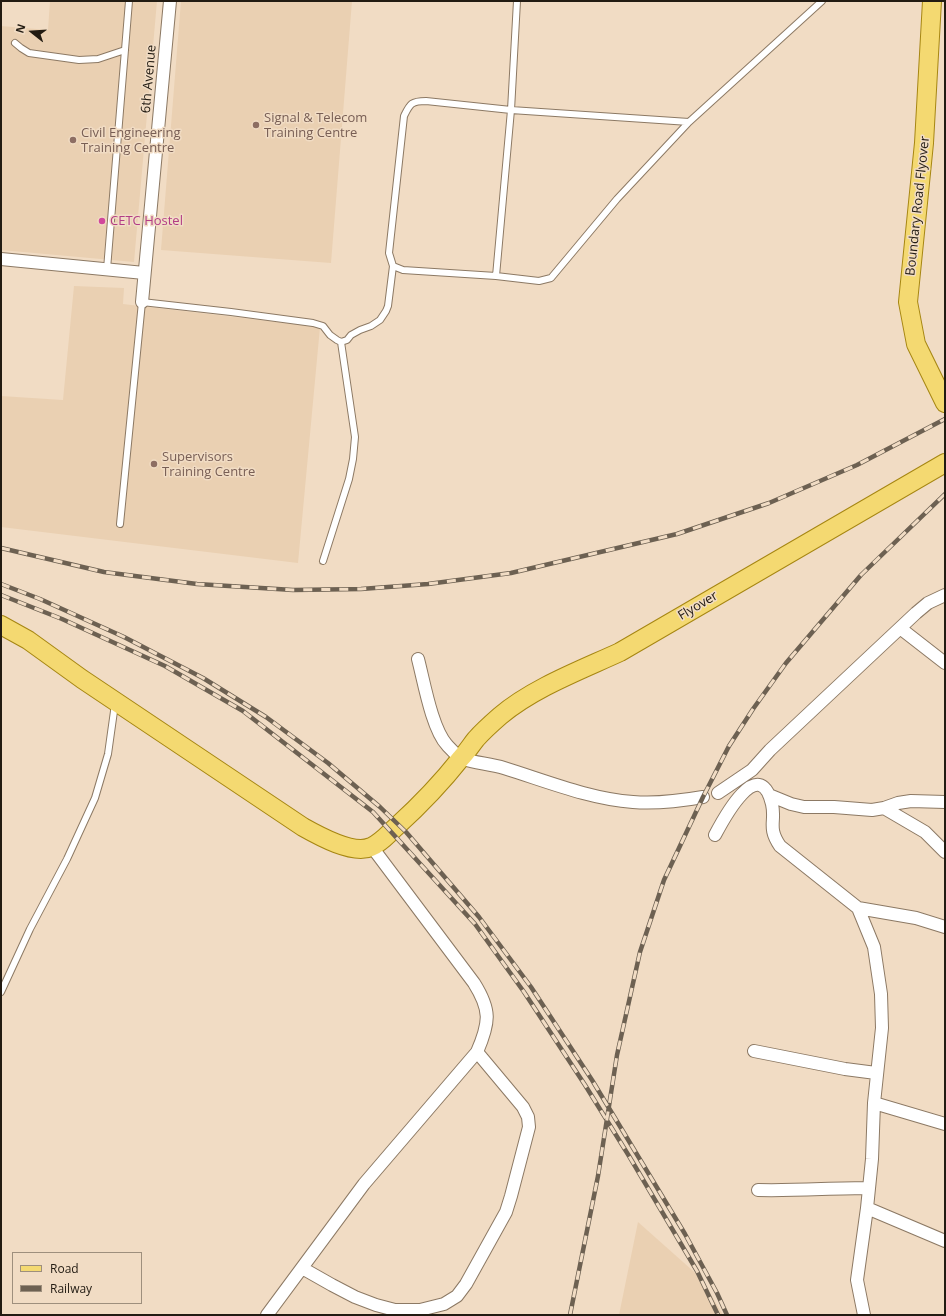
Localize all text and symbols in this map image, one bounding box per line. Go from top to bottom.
north arrow [12,12,52,52]
text: N [12,22,29,35]
street label: 6th Avenue [138,44,160,114]
place label: Signal & Telecom Training Centre [264,110,367,141]
marker: Signal & Telecom Training Centre [251,120,261,130]
place label: Civil Engineering Training Centre [81,125,181,156]
marker: Civil Engineering Training Centre [68,135,78,145]
street label: Boundary Road Flyover [903,135,933,277]
place label: CETC Hostel [110,213,183,229]
marker: CETC Hostel [97,216,107,226]
place label: Supervisors Training Centre [162,449,255,480]
marker: Supervisors Training Centre [149,459,159,469]
street label: Flyover [675,588,721,624]
legend [12,1252,142,1304]
text: Road [50,1260,79,1277]
text: Railway [50,1280,92,1297]

